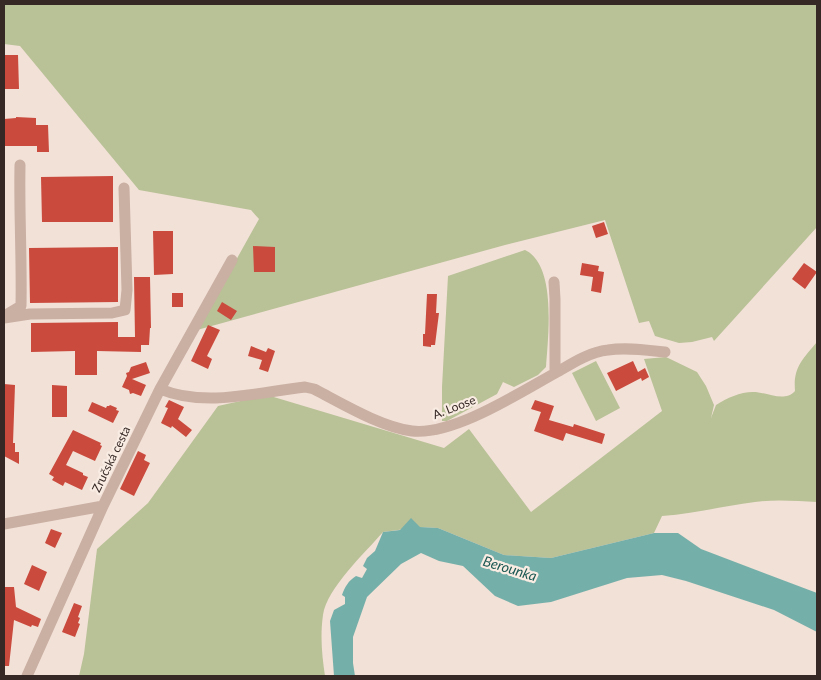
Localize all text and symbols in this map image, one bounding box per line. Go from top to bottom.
street label: A. Loose [430,392,478,422]
street label: Zručská cesta [89,424,133,494]
water label: Berounka [481,552,539,584]

